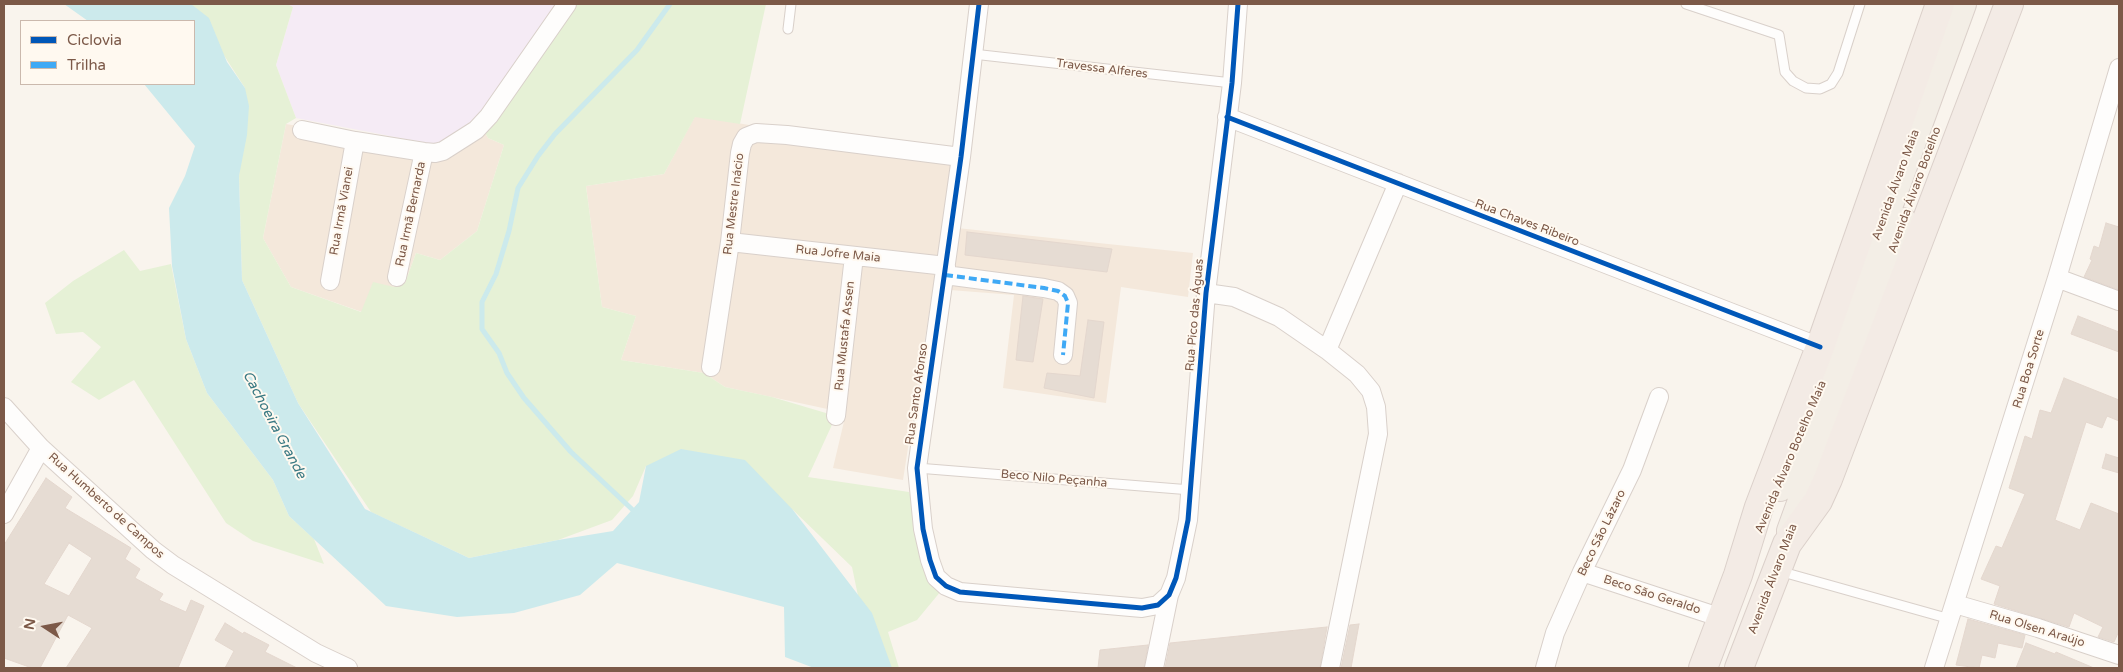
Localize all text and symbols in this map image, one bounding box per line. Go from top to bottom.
legend [20,20,195,85]
text: Ciclovia [67,31,122,49]
text: Trilha [67,56,106,74]
street label: Travessa Alferes [1055,56,1149,82]
street label: Avenida Álvaro Botelho [1885,125,1945,255]
street label: Avenida Álvaro Maia [1869,128,1923,242]
street label: Rua Mestre Inácio [721,152,747,256]
street label: Rua Irmã Bernarda [393,160,429,268]
street label: Rua Irmã Vianei [327,166,357,256]
street label: Rua Chaves Ribeiro [1473,196,1581,250]
street label: Rua Jofre Maia [795,242,881,266]
street label: Rua Pico das Águas [1183,258,1207,372]
street label: Rua Mustafa Assen [832,280,858,392]
street label: Rua Boa Sorte [2010,328,2048,410]
street label: Rua Santo Afonso [903,342,931,446]
water label: Cachoeira Grande [239,368,309,482]
street label: Avenida Álvaro Botelho Maia [1752,378,1830,536]
street label: Rua Humberto de Campos [45,450,167,562]
street label: Beco Nilo Peçanha [1000,467,1108,491]
street label: Beco São Lázaro [1575,487,1629,579]
street label: Avenida Álvaro Maia [1745,522,1801,636]
street label: Beco São Geraldo [1602,572,1702,618]
north arrow [20,602,70,652]
street label: Rua Olsen Araújo [1987,608,2087,650]
text: N [20,617,39,631]

